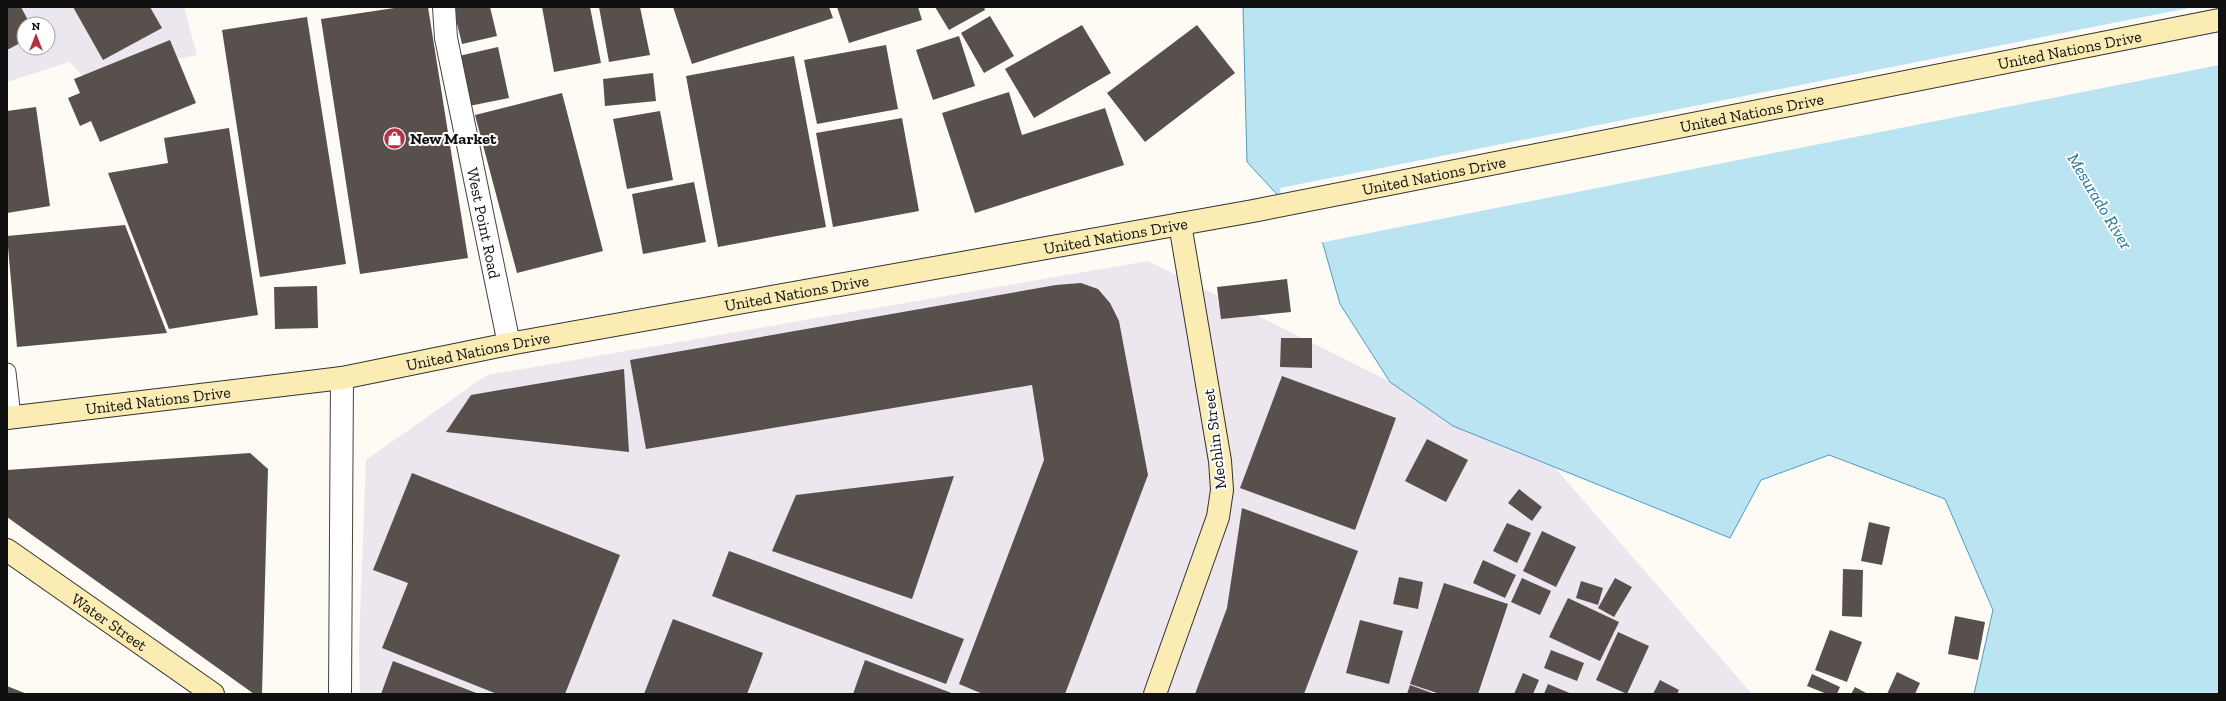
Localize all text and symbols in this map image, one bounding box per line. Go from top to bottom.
north arrow [16,16,56,56]
text: N [32,20,41,33]
street label: United Nations Drive [1996,27,2143,74]
street label: United Nations Drive [1678,89,1825,136]
shop icon: New Market [381,125,407,151]
place label: New Market [410,129,497,148]
water label: Mesurado River [2064,150,2136,253]
street label: United Nations Drive [1361,152,1507,199]
street label: West Point Road [463,166,504,281]
street label: United Nations Drive [1042,214,1189,258]
street label: United Nations Drive [723,271,870,315]
street label: United Nations Drive [404,328,551,375]
street label: United Nations Drive [84,382,232,419]
street label: Mechlin Street [1199,387,1230,490]
street label: Water Street [68,589,151,655]

